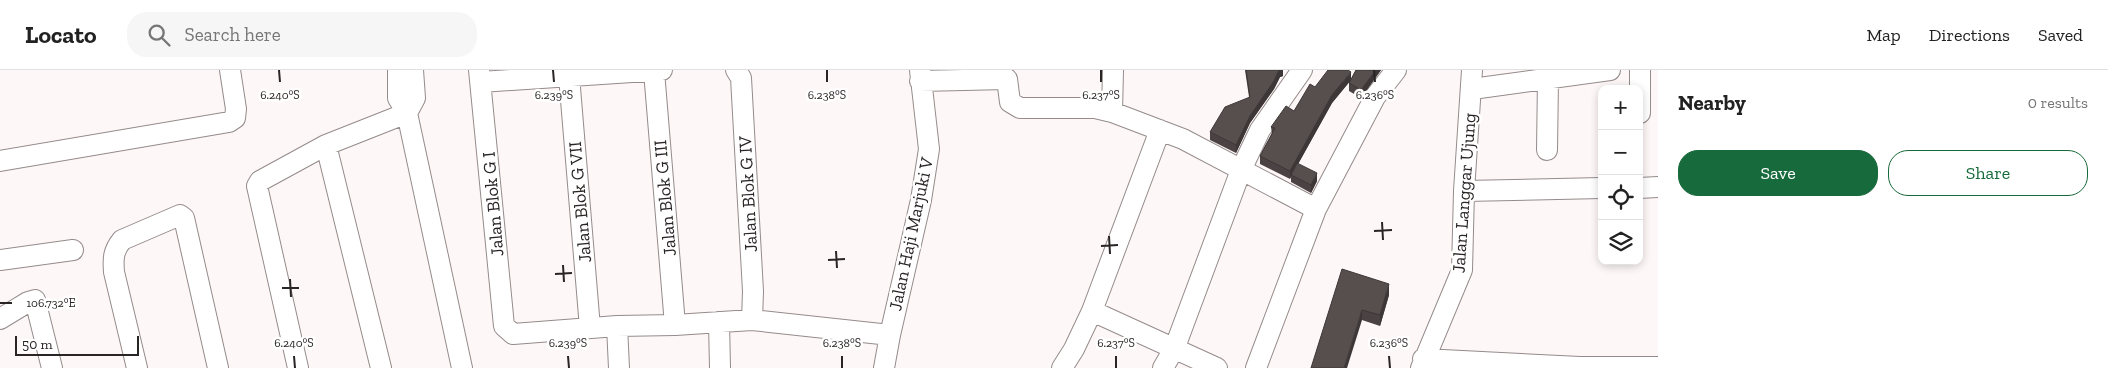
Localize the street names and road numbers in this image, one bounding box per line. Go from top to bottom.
street label: Jalan Langgar Ujung [1447,112,1481,274]
street label: Jalan Blok G IV [734,135,762,253]
street label: Jalan Blok G III [649,139,681,257]
street label: Jalan Blok G VII [564,140,596,264]
street label: Jalan Blok G I [477,151,509,257]
street label: Jalan Haji Marjuki V [884,155,938,313]

